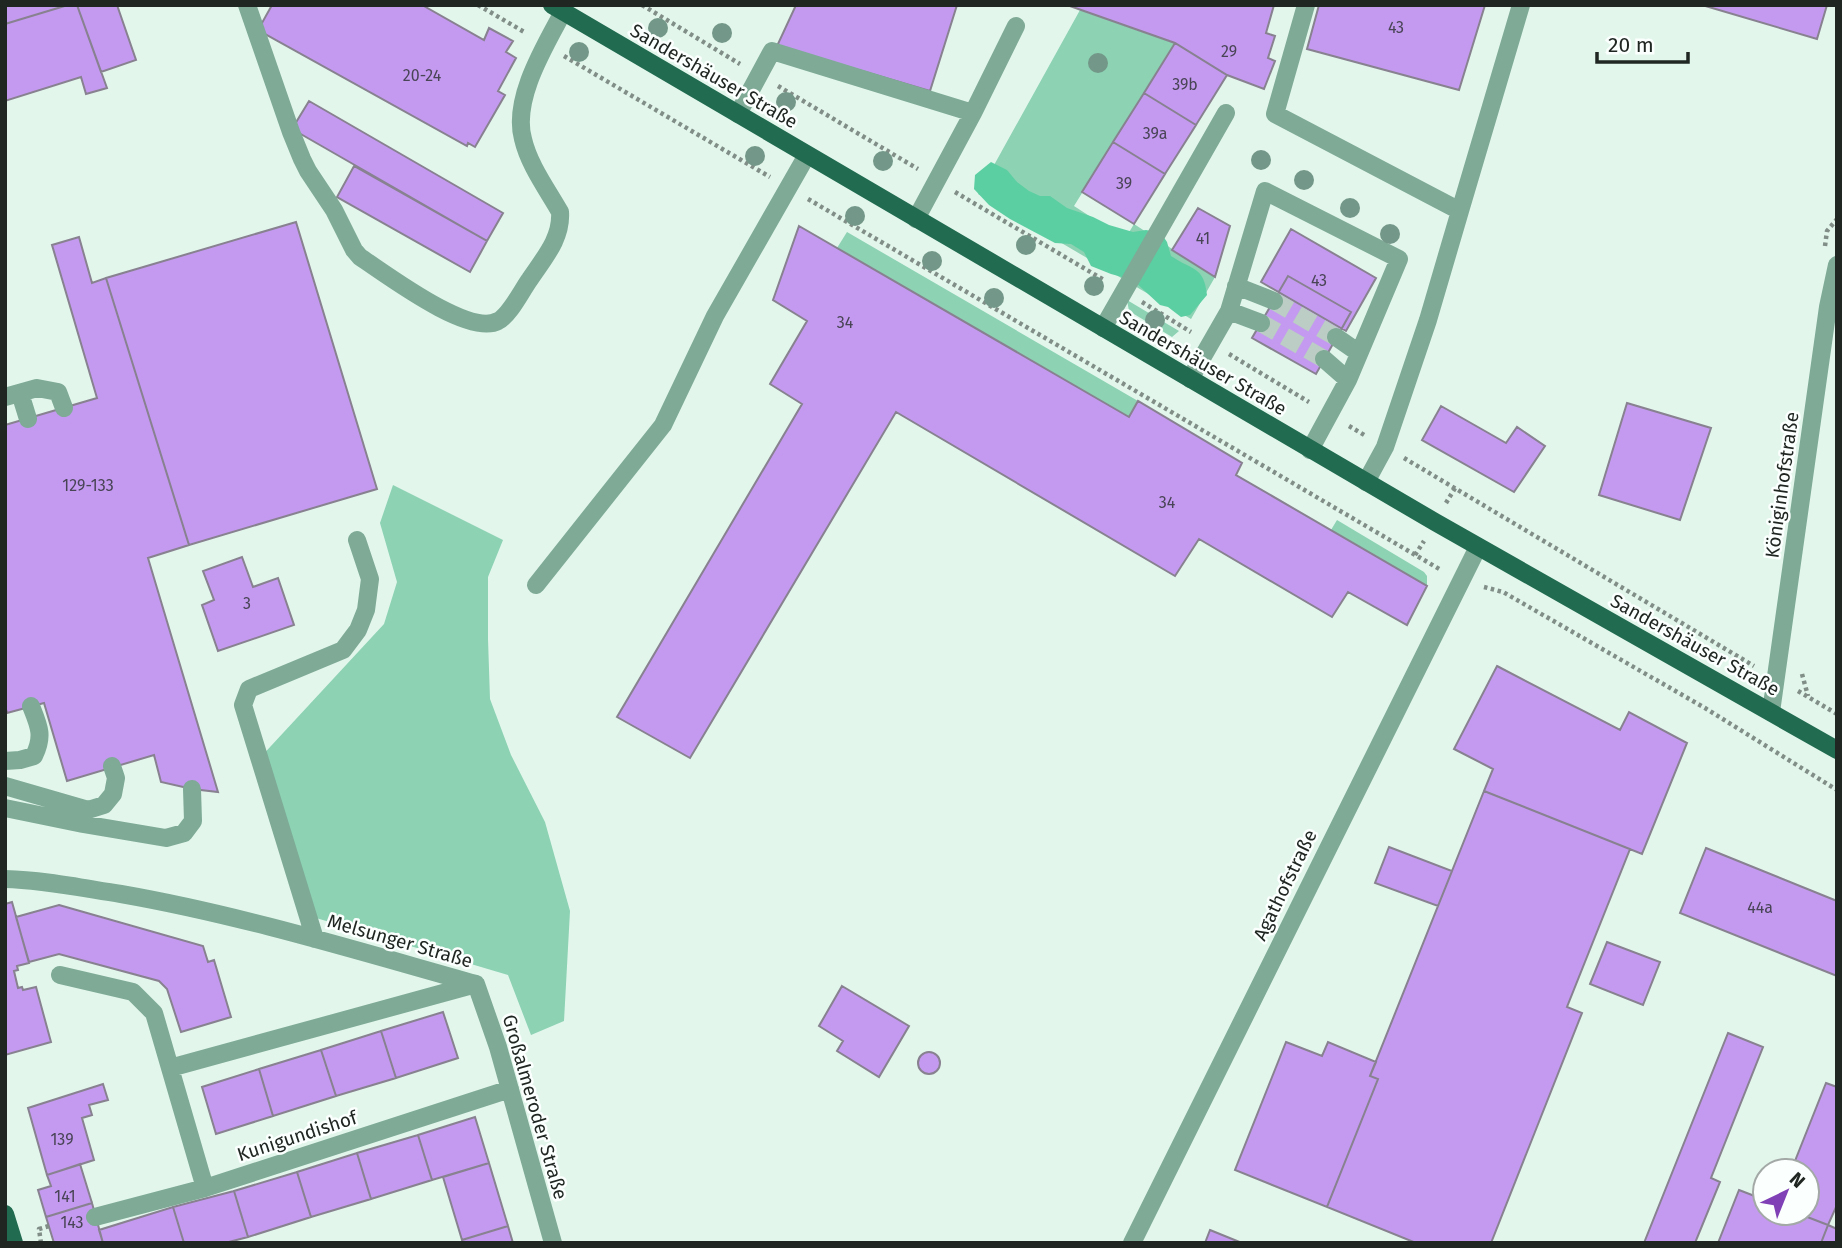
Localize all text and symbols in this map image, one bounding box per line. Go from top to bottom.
house number: 43 [1388,18,1404,37]
street label: Sandershäuser Straße [626,19,802,133]
scale bar [1597,21,1688,65]
text: 20 m [1608,32,1654,58]
house number: 29 [1221,42,1237,61]
house number: 20-24 [403,66,442,85]
house number: 39b [1172,75,1198,94]
house number: 39a [1143,124,1167,143]
house number: 39 [1116,174,1132,193]
house number: 41 [1196,229,1210,248]
house number: 43 [1311,271,1327,290]
street label: Sandershäuser Straße [1115,306,1291,420]
house number: 34 [837,313,854,332]
street label: Königinhofstraße [1760,410,1804,560]
house number: 129-133 [62,476,114,495]
house number: 34 [1159,493,1176,512]
street label: Sandershäuser Straße [1607,589,1783,701]
house number: 3 [243,594,251,613]
street label: Agathofstraße [1248,826,1322,944]
house number: 44a [1747,898,1773,917]
street label: Melsunger Straße [325,909,475,973]
street label: Großalmeroder Straße [498,1012,572,1202]
street label: Kunigundishof [234,1105,361,1166]
house number: 139 [50,1130,74,1149]
north arrow [1751,1157,1821,1227]
text: N [1785,1167,1810,1193]
house number: 141 [54,1187,76,1206]
house number: 143 [60,1213,84,1232]

